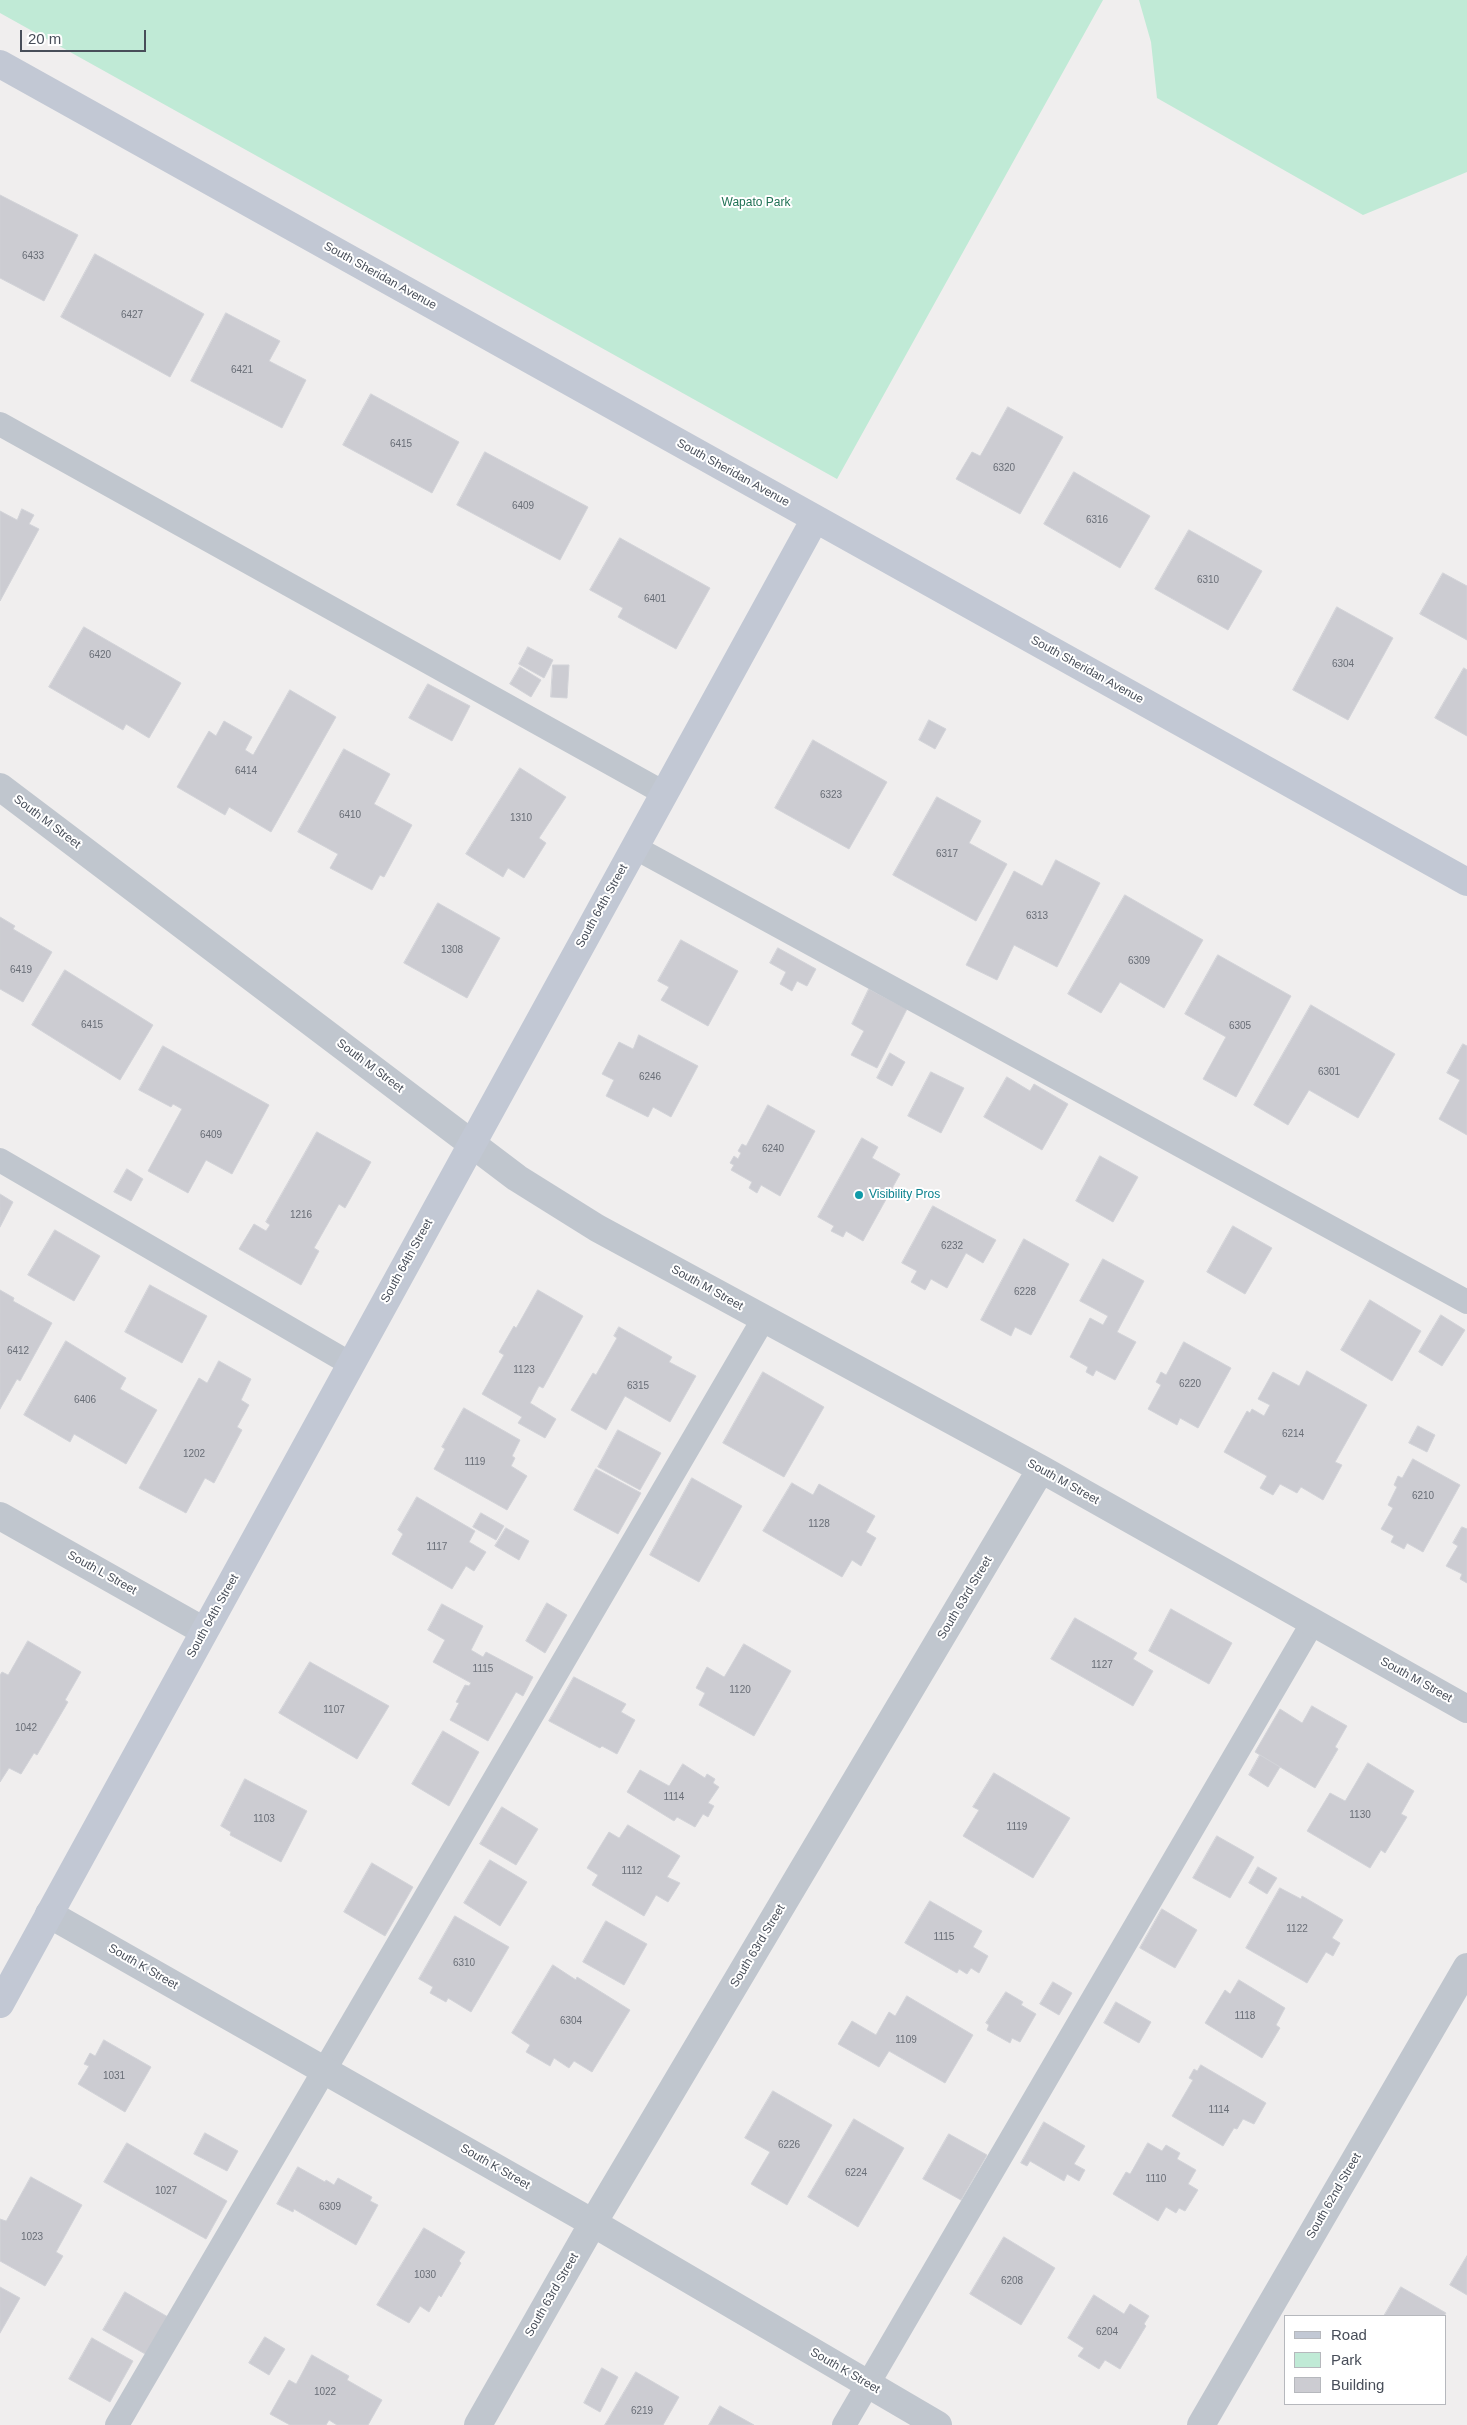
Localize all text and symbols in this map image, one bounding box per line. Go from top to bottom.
scale bar [22,20,149,52]
text: 20 m [28,30,61,47]
park label: Wapato Park [722,196,790,210]
street label: South Sheridan Avenue [321,239,439,313]
house number: 6433 [22,250,44,262]
house number: 6427 [121,309,143,321]
house number: 6421 [231,364,253,376]
street label: South Sheridan Avenue [674,436,792,510]
house number: 6415 [390,438,412,450]
house number: 6320 [993,462,1015,474]
house number: 6409 [512,500,534,512]
house number: 6316 [1086,514,1108,526]
house number: 6310 [1197,574,1219,586]
house number: 6401 [644,593,666,605]
street label: South Sheridan Avenue [1028,633,1146,707]
house number: 6420 [89,649,111,661]
house number: 6304 [1332,658,1354,670]
house number: 6414 [235,765,257,777]
house number: 6323 [820,789,842,801]
street label: South M Street [11,792,83,852]
house number: 6410 [339,809,361,821]
house number: 1310 [510,812,532,824]
house number: 6317 [936,848,958,860]
street label: South 64th Street [573,862,631,950]
house number: 6313 [1026,910,1048,922]
house number: 1308 [441,944,463,956]
house number: 6309 [1128,955,1150,967]
house number: 6419 [10,964,32,976]
house number: 6415 [81,1019,103,1031]
house number: 6305 [1229,1020,1251,1032]
street label: South M Street [334,1036,406,1096]
house number: 6301 [1318,1066,1340,1078]
house number: 6246 [639,1071,661,1083]
house number: 6409 [200,1129,222,1141]
house number: 6240 [762,1143,784,1155]
place label: Visibility Pros [869,1188,940,1202]
marker: Visibility Pros [853,1189,865,1201]
house number: 1216 [290,1209,312,1221]
street label: South 64th Street [378,1217,436,1305]
house number: 6232 [941,1240,963,1252]
street label: South M Street [669,1262,745,1314]
house number: 6228 [1014,1286,1036,1298]
house number: 6412 [7,1345,29,1357]
house number: 1123 [513,1364,535,1376]
house number: 6220 [1179,1378,1201,1390]
house number: 6315 [627,1380,649,1392]
house number: 6406 [74,1394,96,1406]
house number: 6214 [1282,1428,1304,1440]
house number: 1202 [183,1448,205,1460]
house number: 1119 [465,1456,485,1468]
street label: South M Street [1025,1456,1101,1508]
house number: 6210 [1412,1490,1434,1502]
house number: 1128 [808,1518,830,1530]
house number: 1117 [427,1541,447,1553]
street label: South L Street [65,1548,139,1598]
street label: South 63rd Street [935,1554,995,1642]
street label: South 64th Street [184,1572,242,1660]
street label: South M Street [1378,1654,1454,1706]
house number: 1127 [1091,1659,1113,1671]
house number: 1115 [473,1663,493,1675]
house number: 1120 [729,1684,751,1696]
house number: 1107 [323,1704,345,1716]
house number: 1042 [15,1722,37,1734]
house number: 1114 [664,1791,684,1803]
house number: 1130 [1349,1809,1371,1821]
house number: 1103 [253,1813,275,1825]
house number: 1119 [1007,1821,1027,1833]
house number: 1112 [622,1865,642,1877]
street label: South 63rd Street [728,1902,788,1990]
house number: 1122 [1286,1923,1308,1935]
house number: 1115 [934,1931,954,1943]
street label: South K Street [106,1941,180,1993]
house number: 6310 [453,1957,475,1969]
house number: 1118 [1235,2010,1255,2022]
house number: 6304 [560,2015,582,2027]
house number: 1109 [895,2034,917,2046]
house number: 1031 [103,2070,125,2082]
house number: 1114 [1209,2104,1229,2116]
house number: 6226 [778,2139,800,2151]
street label: South K Street [458,2141,532,2193]
street label: South 62nd Street [1304,2151,1364,2241]
house number: 6224 [845,2167,867,2179]
house number: 1110 [1146,2173,1166,2185]
house number: 1027 [155,2185,177,2197]
house number: 6309 [319,2201,341,2213]
house number: 1023 [21,2231,43,2243]
street label: South 63rd Street [522,2251,582,2339]
house number: 1030 [414,2269,436,2281]
house number: 6208 [1001,2275,1023,2287]
legend [1284,2315,1447,2405]
house number: 6204 [1096,2326,1118,2338]
text: Road [1331,2326,1367,2343]
street label: South K Street [808,2345,882,2397]
text: Park [1331,2351,1362,2368]
text: Building [1331,2376,1384,2393]
house number: 1022 [314,2386,336,2398]
house number: 6219 [631,2405,653,2417]

